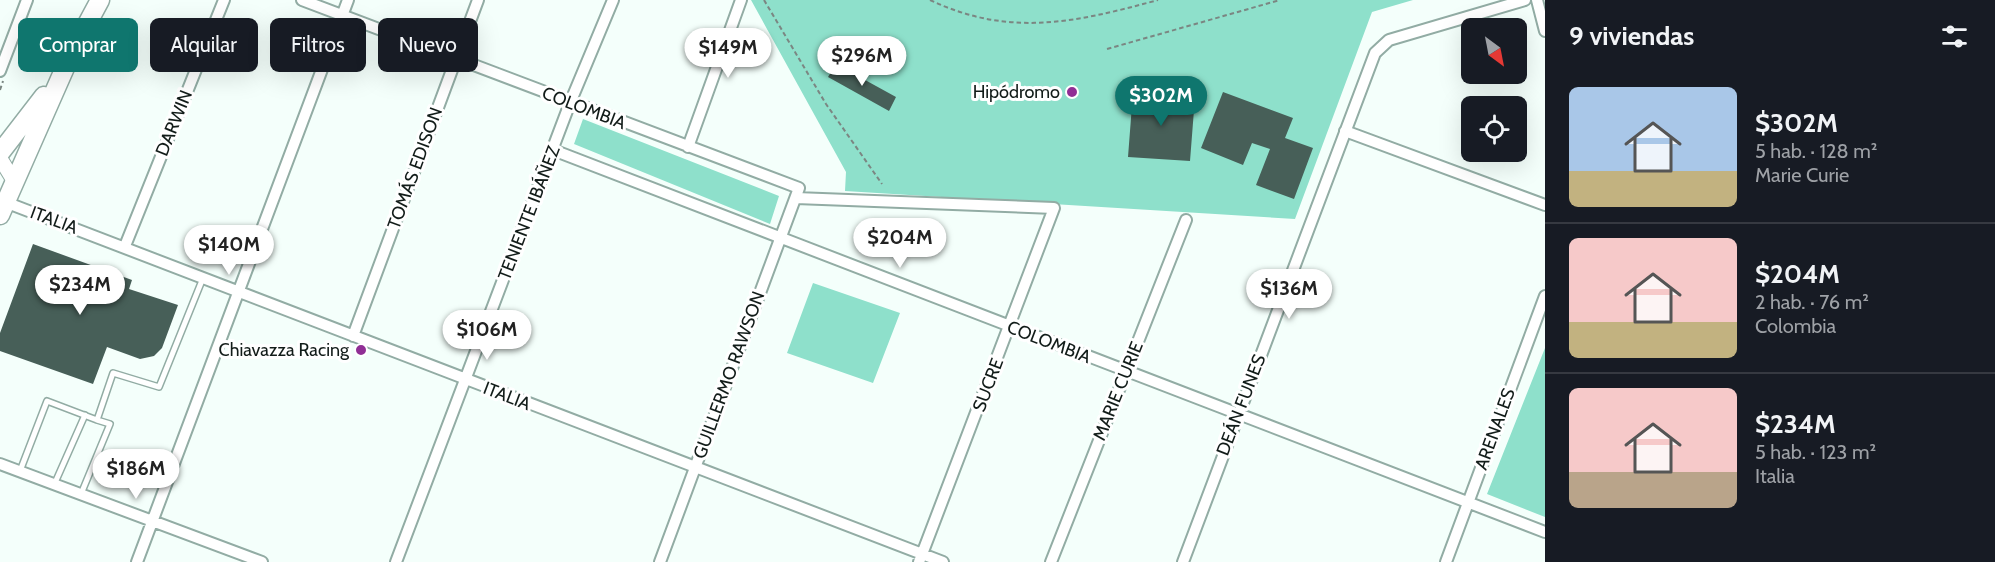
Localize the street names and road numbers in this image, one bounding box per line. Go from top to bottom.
street label: COLOMBIA [539,82,629,134]
street label: DARWIN [151,87,197,159]
street label: TOMÁS EDISON [383,104,447,232]
street label: TENIENTE IBÁÑEZ [493,143,565,283]
street label: ITALIA [27,201,81,239]
street label: GUILLERMO RAWSON [689,288,769,462]
street label: COLOMBIA [1004,316,1094,368]
street label: MARIE CURIE [1088,338,1148,444]
street label: DEÁN FUNES [1212,351,1270,459]
street label: SUCRE [968,355,1008,415]
street label: ITALIA [480,377,534,415]
street label: ARENALES [1470,385,1520,473]

